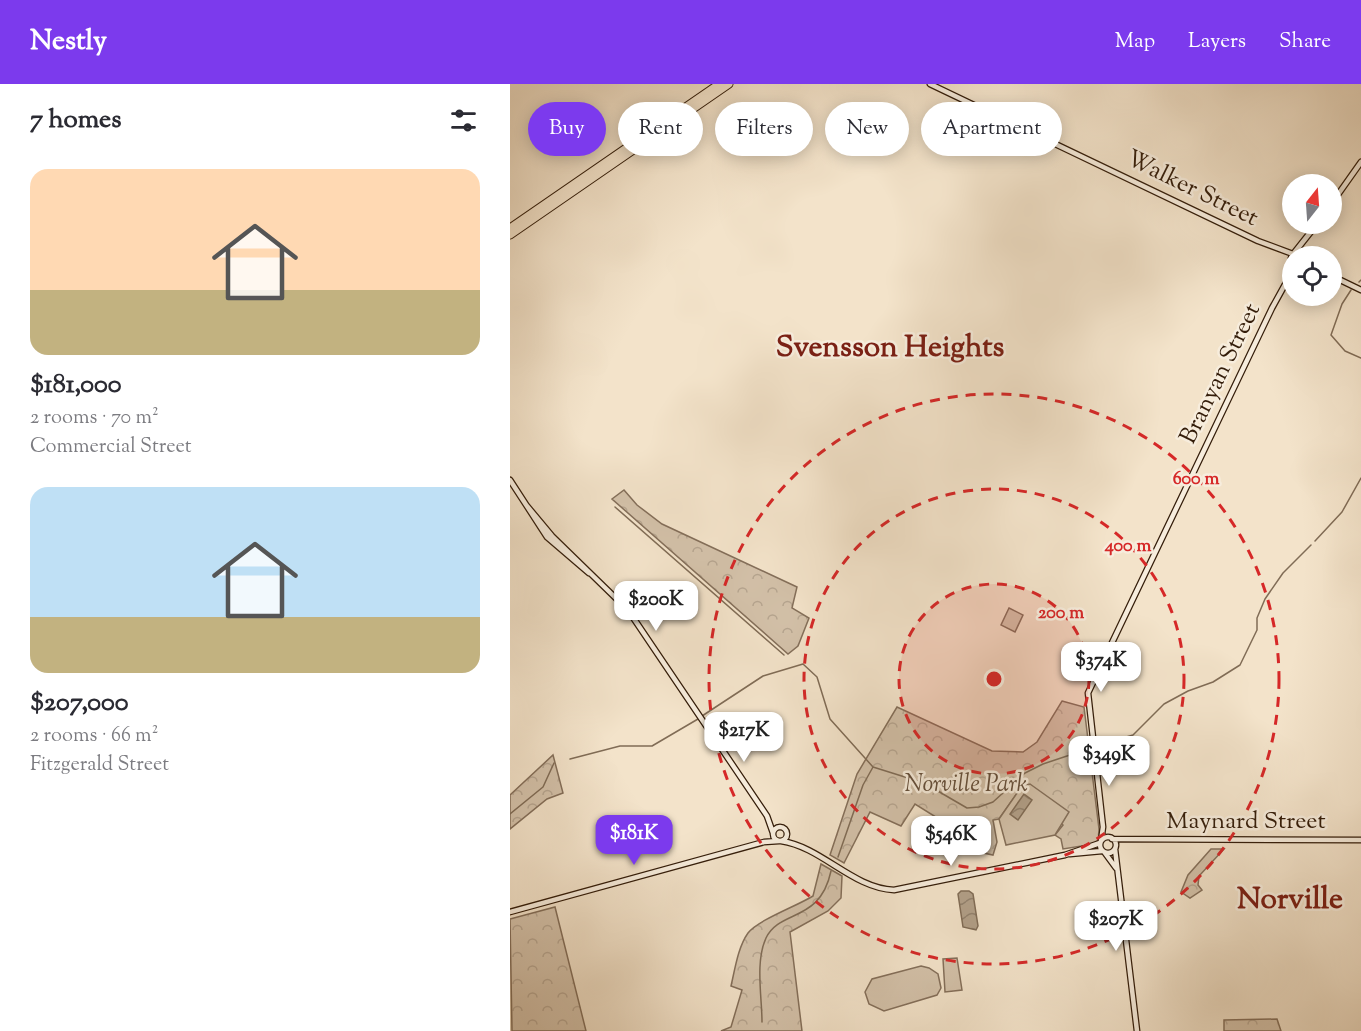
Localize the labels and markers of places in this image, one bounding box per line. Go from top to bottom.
pin: $200K [614,581,698,632]
pin: $374K [1059,642,1143,693]
centre of rings [984,669,1004,689]
pin: $217K [702,712,786,763]
pin: $349K [1067,736,1151,787]
pin: $181K [592,815,676,866]
pin: $546K [909,816,993,867]
pin: $207K [1074,901,1158,952]

